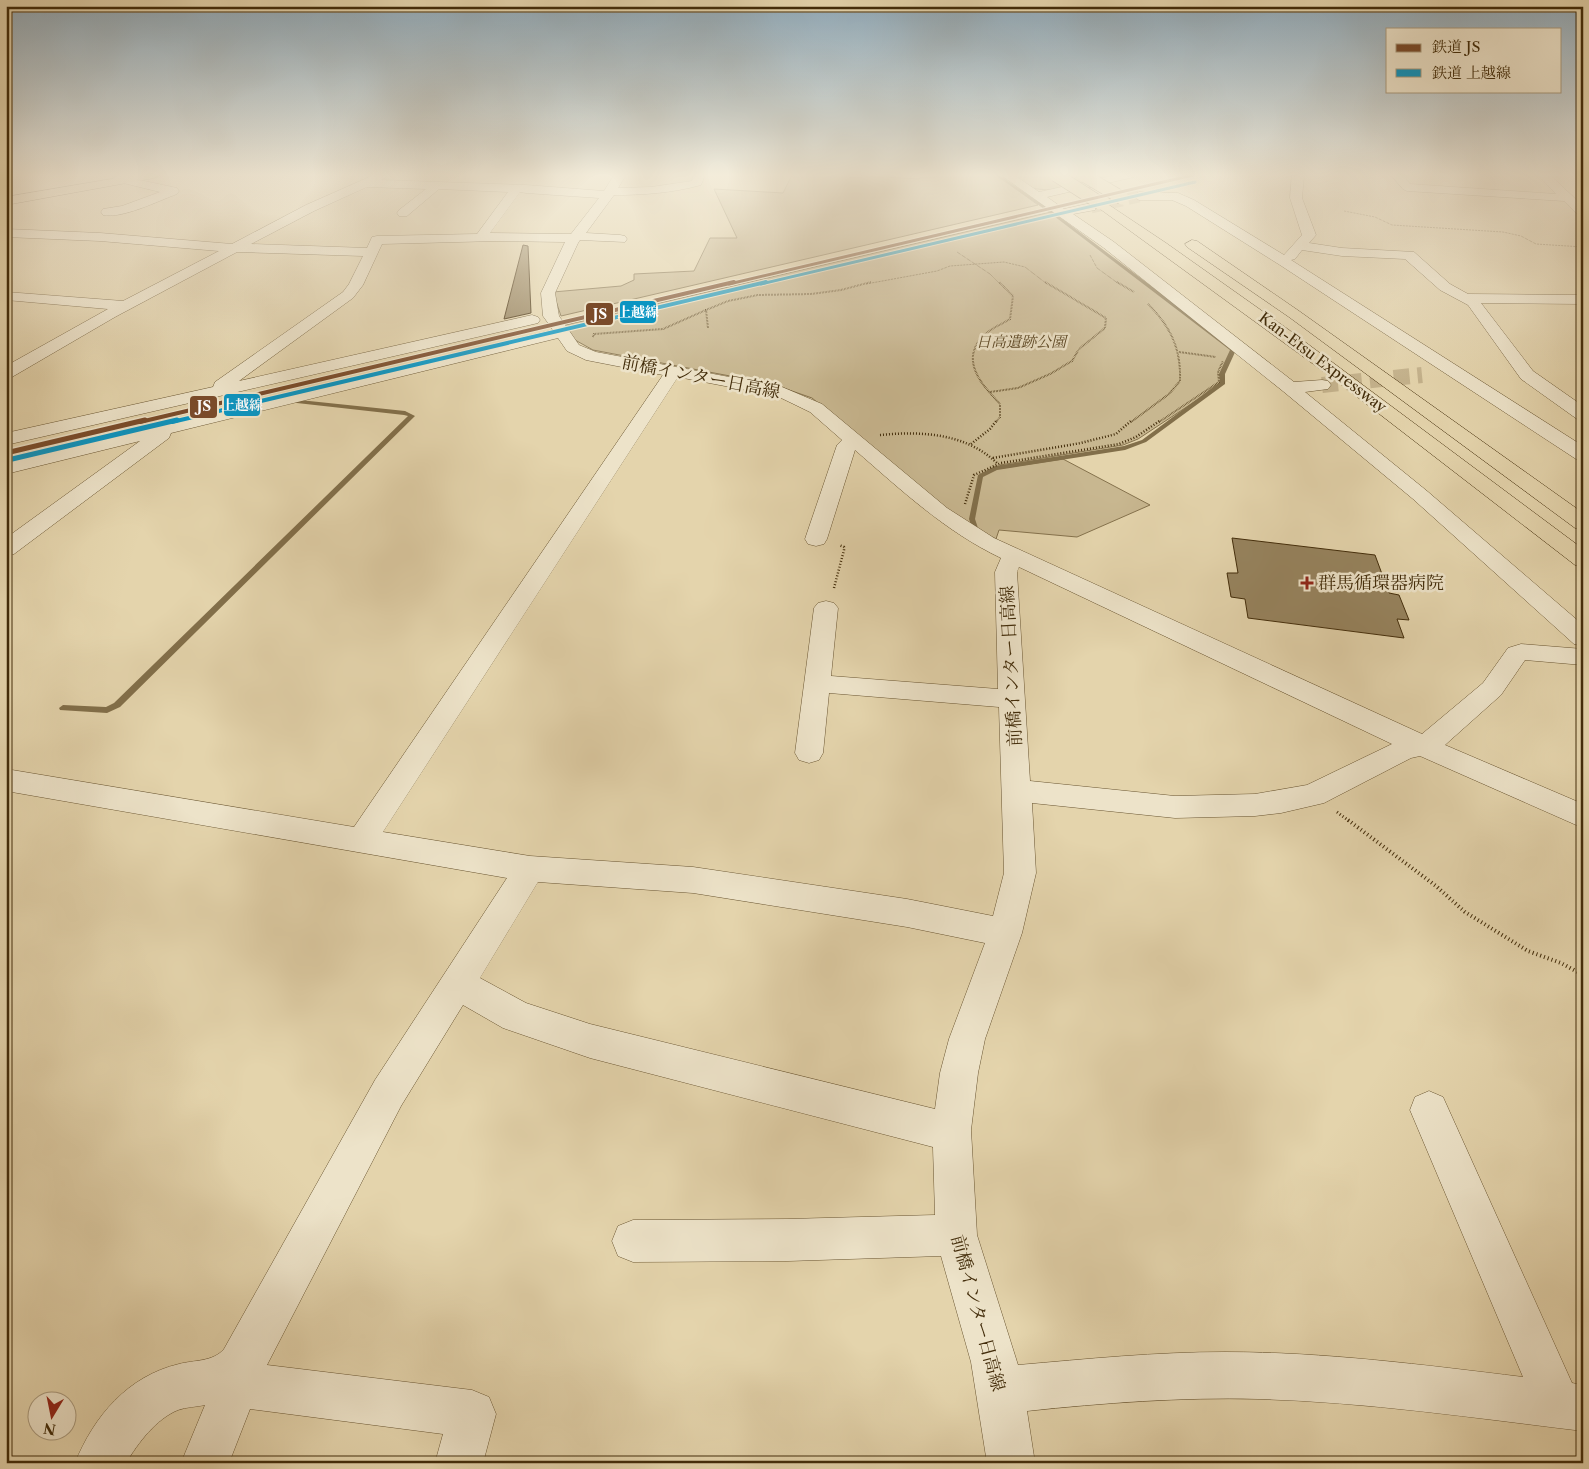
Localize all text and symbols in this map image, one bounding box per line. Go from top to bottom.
legend [1386,28,1562,92]
text: 鉄道 JS [1432,37,1480,56]
text: 鉄道 上越線 [1432,63,1511,82]
line badge: 上越線 [619,300,657,324]
line badge: JS [585,302,614,326]
text: 上越線 [617,303,659,321]
text: JS [590,305,607,323]
street label: Kan-Etsu Expressway [1255,308,1391,417]
park label: 日高遺跡公園 [976,332,1069,351]
street label: 前橋インター日高線 [620,351,782,403]
line badge: 上越線 [223,393,261,417]
line badge: JS [189,395,218,419]
text: 上越線 [221,396,263,414]
text: JS [194,397,211,415]
place label: 群馬循環器病院 [1318,572,1444,594]
marker: 群馬循環器病院 [1300,576,1314,590]
street label: 前橋インター日高線 [996,585,1026,747]
street label: 前橋インター日高線 [947,1232,1009,1394]
north arrow [28,1392,78,1442]
text: N [42,1419,57,1439]

